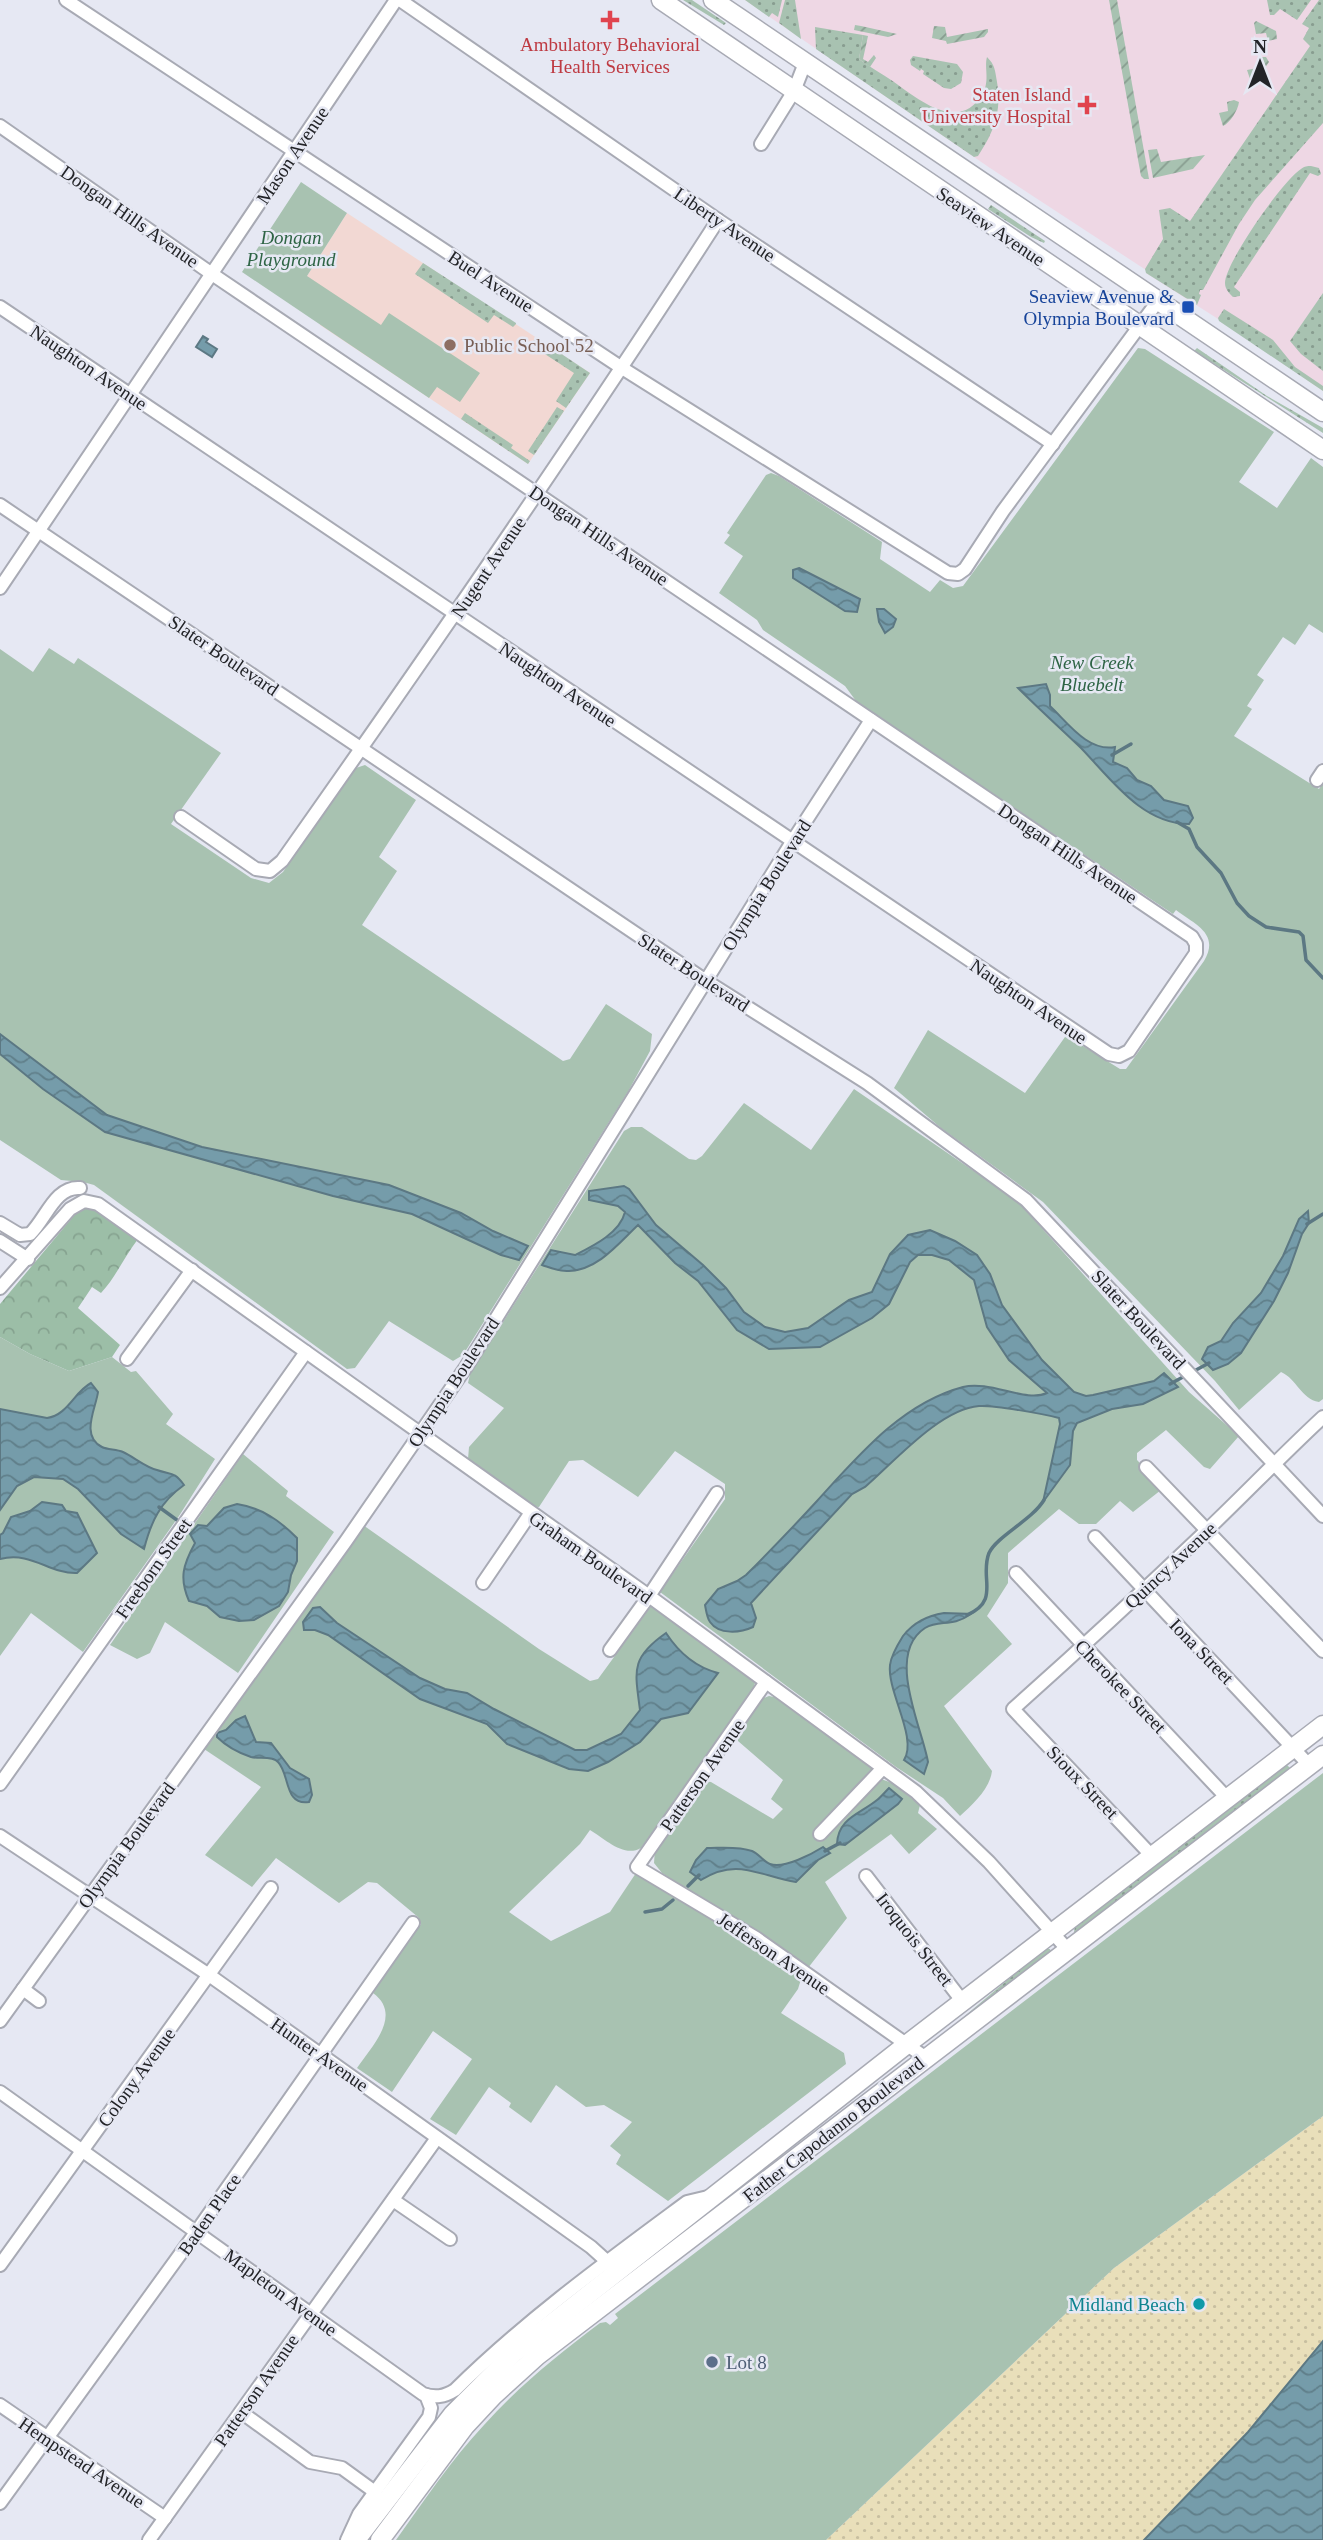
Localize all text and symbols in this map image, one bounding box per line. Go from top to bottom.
marker: Ambulatory Behavioral Health Services [600,10,620,30]
north arrow [1225,28,1295,98]
place label: Ambulatory Behavioral Health Services [520,34,700,77]
text: N [1253,36,1267,57]
place label: Staten Island University Hospital [922,84,1071,127]
marker: Staten Island University Hospital [1077,95,1097,115]
street label: Mason Avenue [252,103,333,208]
street label: Dongan Hills Avenue [57,161,203,272]
street label: Liberty Avenue [670,183,779,266]
street label: Seaview Avenue [933,183,1049,270]
park label: Dongan Playground [245,227,336,270]
street label: Buel Avenue [444,246,537,317]
place label: Seaview Avenue & Olympia Boulevard [1024,286,1174,329]
marker: Seaview Avenue & Olympia Boulevard [1180,299,1196,315]
street label: Naughton Avenue [26,321,151,414]
place label: Public School 52 [464,335,594,356]
marker: Public School 52 [442,337,458,353]
street label: Dongan Hills Avenue [525,481,672,590]
street label: Nugent Avenue [447,513,530,622]
street label: Slater Boulevard [165,611,283,700]
street label: Naughton Avenue [495,638,620,731]
park label: New Creek Bluebelt [1049,652,1134,695]
street label: Dongan Hills Avenue [994,799,1141,908]
street label: Olympia Boulevard [718,816,815,955]
street label: Slater Boulevard [634,929,754,1016]
street label: Naughton Avenue [966,955,1091,1048]
street label: Slater Boulevard [1087,1265,1190,1374]
street label: Olympia Boulevard [404,1313,503,1451]
street label: Graham Boulevard [525,1507,657,1608]
street label: Freeborn Street [111,1513,196,1622]
street label: Quincy Avenue [1120,1518,1220,1613]
street label: Iona Street [1165,1614,1238,1689]
street label: Cherokee Street [1071,1635,1171,1738]
street label: Patterson Avenue [656,1715,749,1835]
street label: Sioux Street [1043,1741,1123,1824]
street label: Olympia Boulevard [74,1778,179,1912]
street label: Iroquois Street [872,1889,958,1991]
street label: Jefferson Avenue [714,1908,834,1999]
street label: Hunter Avenue [267,2013,372,2096]
street label: Colony Avenue [93,2024,179,2131]
street label: Father Capodanno Boulevard [739,2052,928,2207]
street label: Baden Place [174,2170,245,2259]
street label: Mapleton Avenue [220,2244,341,2340]
place label: Midland Beach [1068,2294,1185,2315]
marker: Midland Beach [1191,2296,1207,2312]
street label: Patterson Avenue [210,2330,303,2450]
place label: Lot 8 [726,2352,767,2373]
marker: Lot 8 [704,2354,720,2370]
street label: Hempstead Avenue [15,2413,148,2512]

